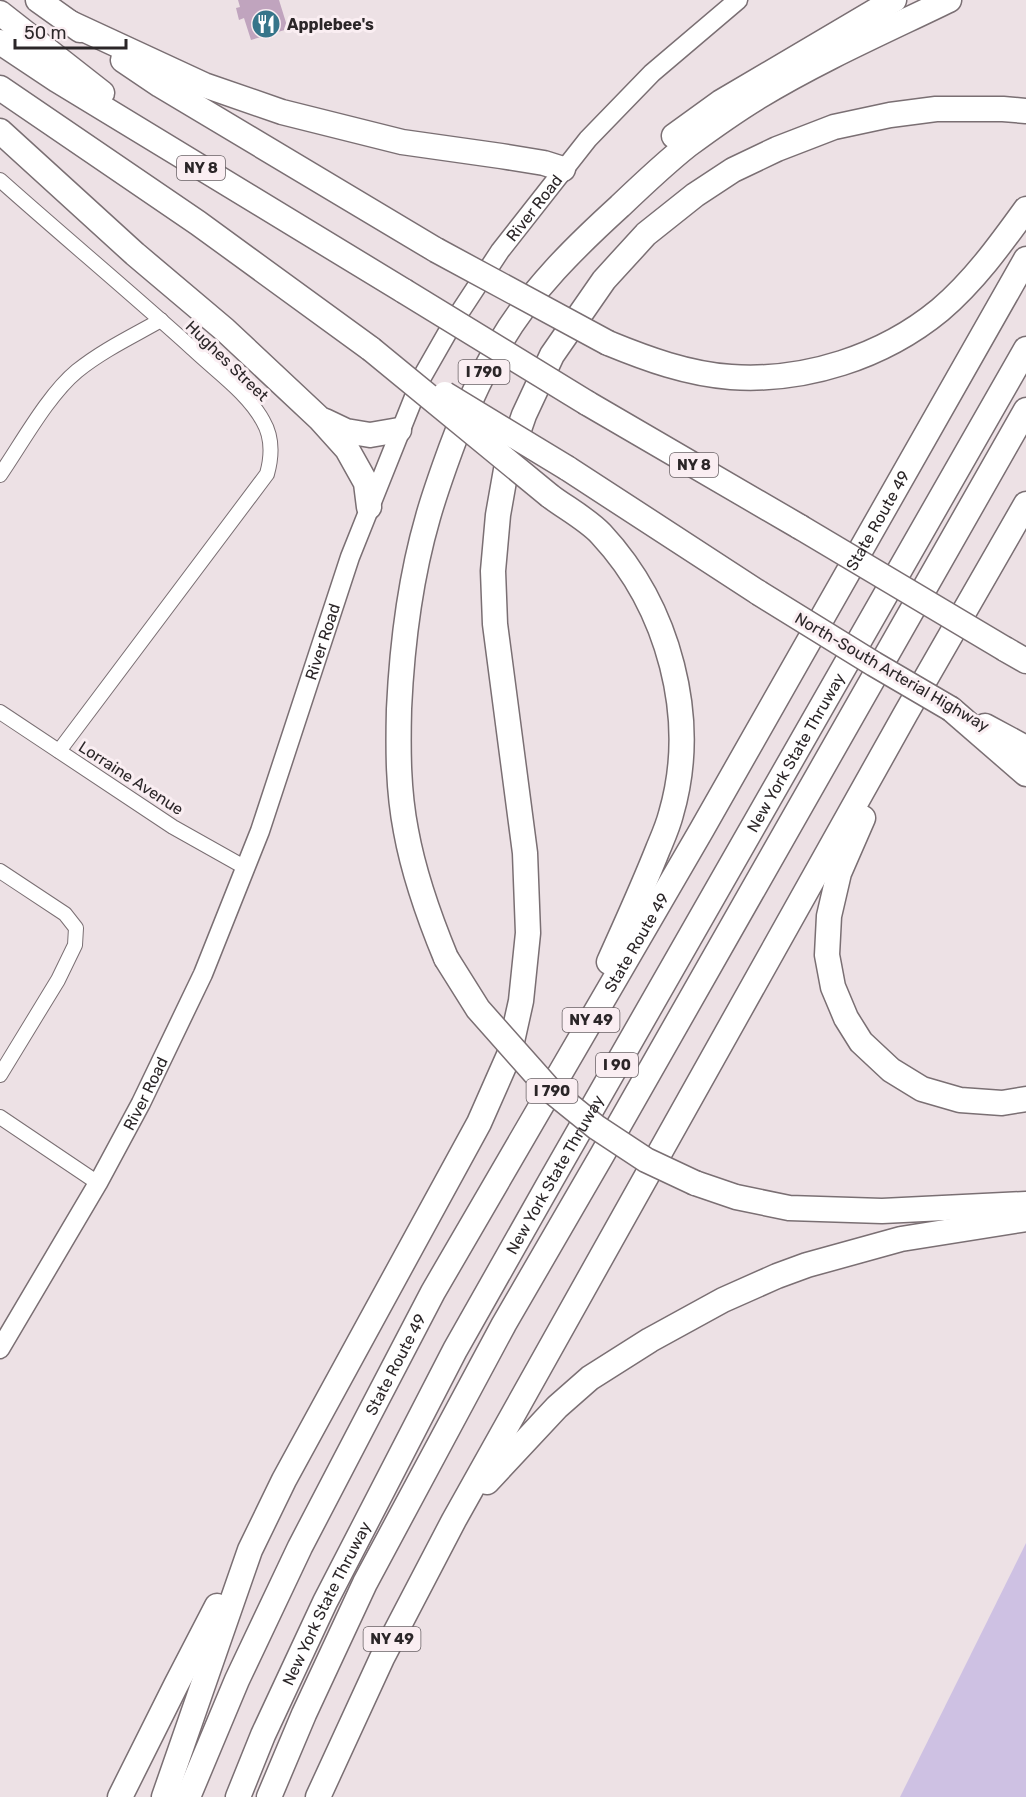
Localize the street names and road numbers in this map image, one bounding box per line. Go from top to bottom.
road number: NY 8 [177,156,225,180]
street label: River Road [502,171,566,245]
street label: Hughes Street [182,317,272,405]
road number: I 790 [458,360,510,384]
road number: NY 8 [670,453,718,477]
street label: State Route 49 [842,467,913,574]
street label: River Road [301,601,344,682]
street label: North-South Arterial Highway [791,608,993,736]
street label: New York State Thruway [743,669,849,835]
street label: Lorraine Avenue [75,737,187,819]
street label: State Route 49 [600,889,673,996]
road number: NY 49 [562,1008,620,1032]
road number: I 90 [596,1053,638,1077]
street label: River Road [119,1054,171,1133]
road number: I 790 [526,1079,578,1103]
street label: New York State Thruway [502,1091,607,1257]
street label: State Route 49 [361,1310,430,1418]
street label: New York State Thruway [278,1518,375,1688]
road number: NY 49 [364,1627,420,1651]

